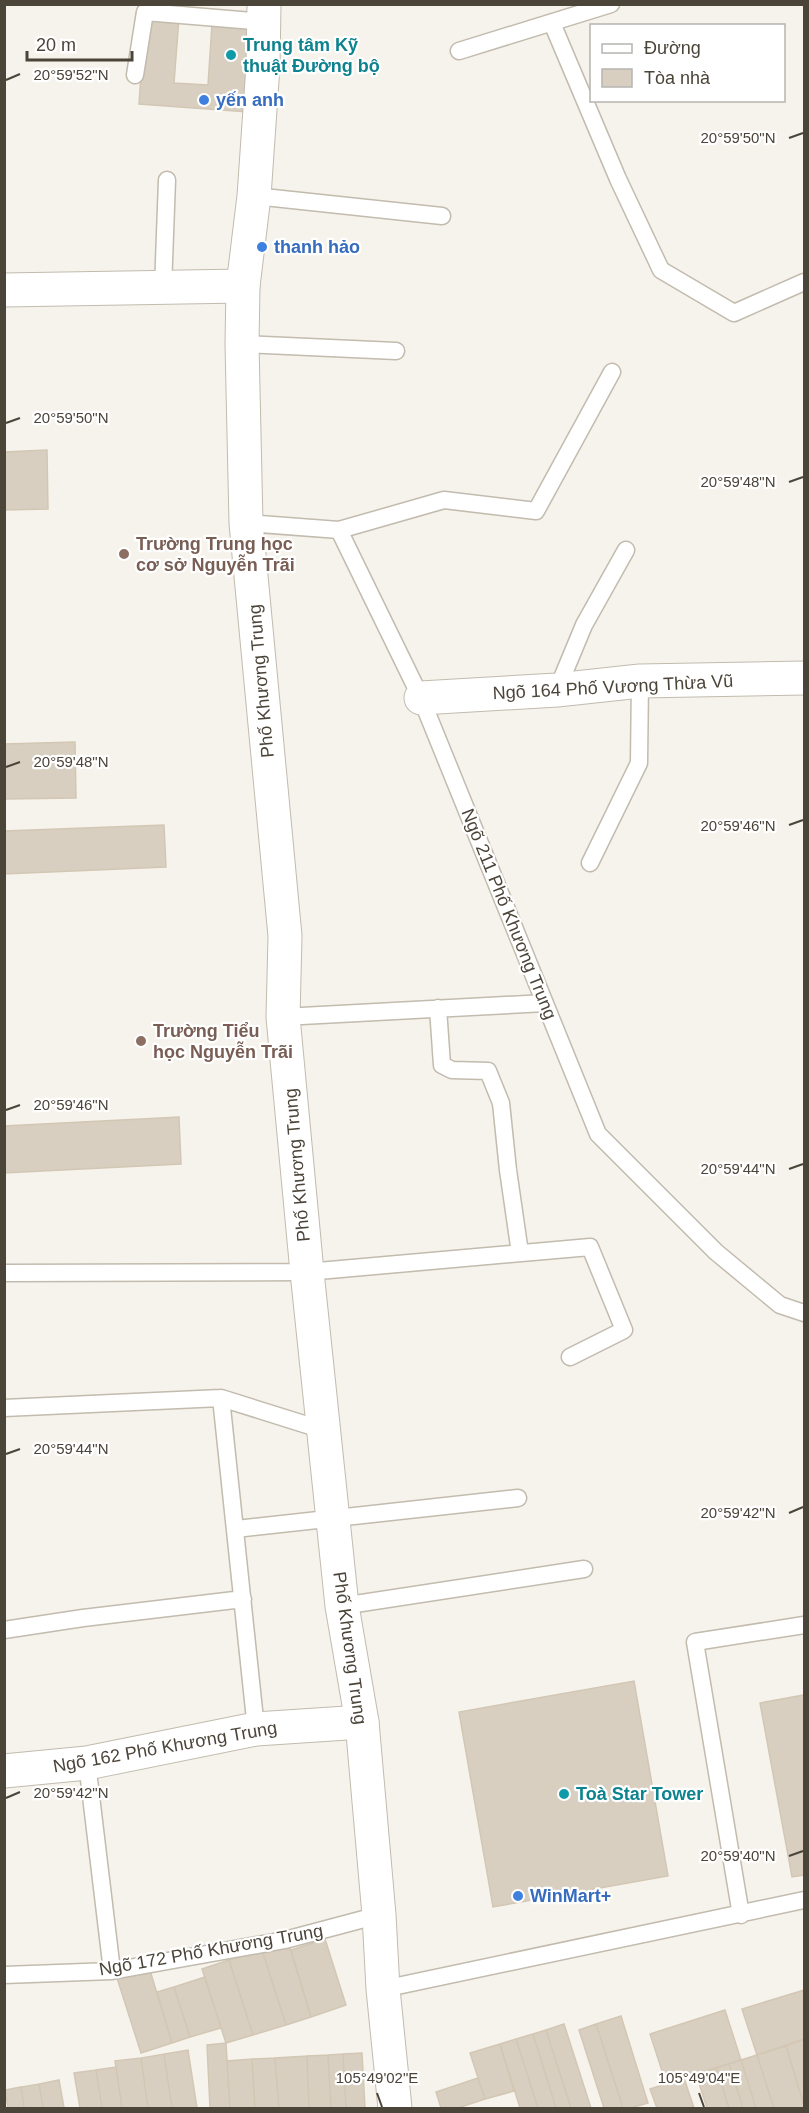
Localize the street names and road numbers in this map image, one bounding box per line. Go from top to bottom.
street label: Phố Khương Trung [244,603,278,759]
street label: Ngõ 164 Phố Vương Thừa Vũ [492,671,734,703]
street label: Ngõ 211 Phố Khương Trung [457,806,561,1022]
street label: Phố Khương Trung [280,1087,314,1243]
street label: Phố Khương Trung [329,1570,371,1726]
street label: Ngõ 162 Phố Khương Trung [51,1717,279,1777]
street label: Ngõ 172 Phố Khương Trung [97,1920,325,1980]

